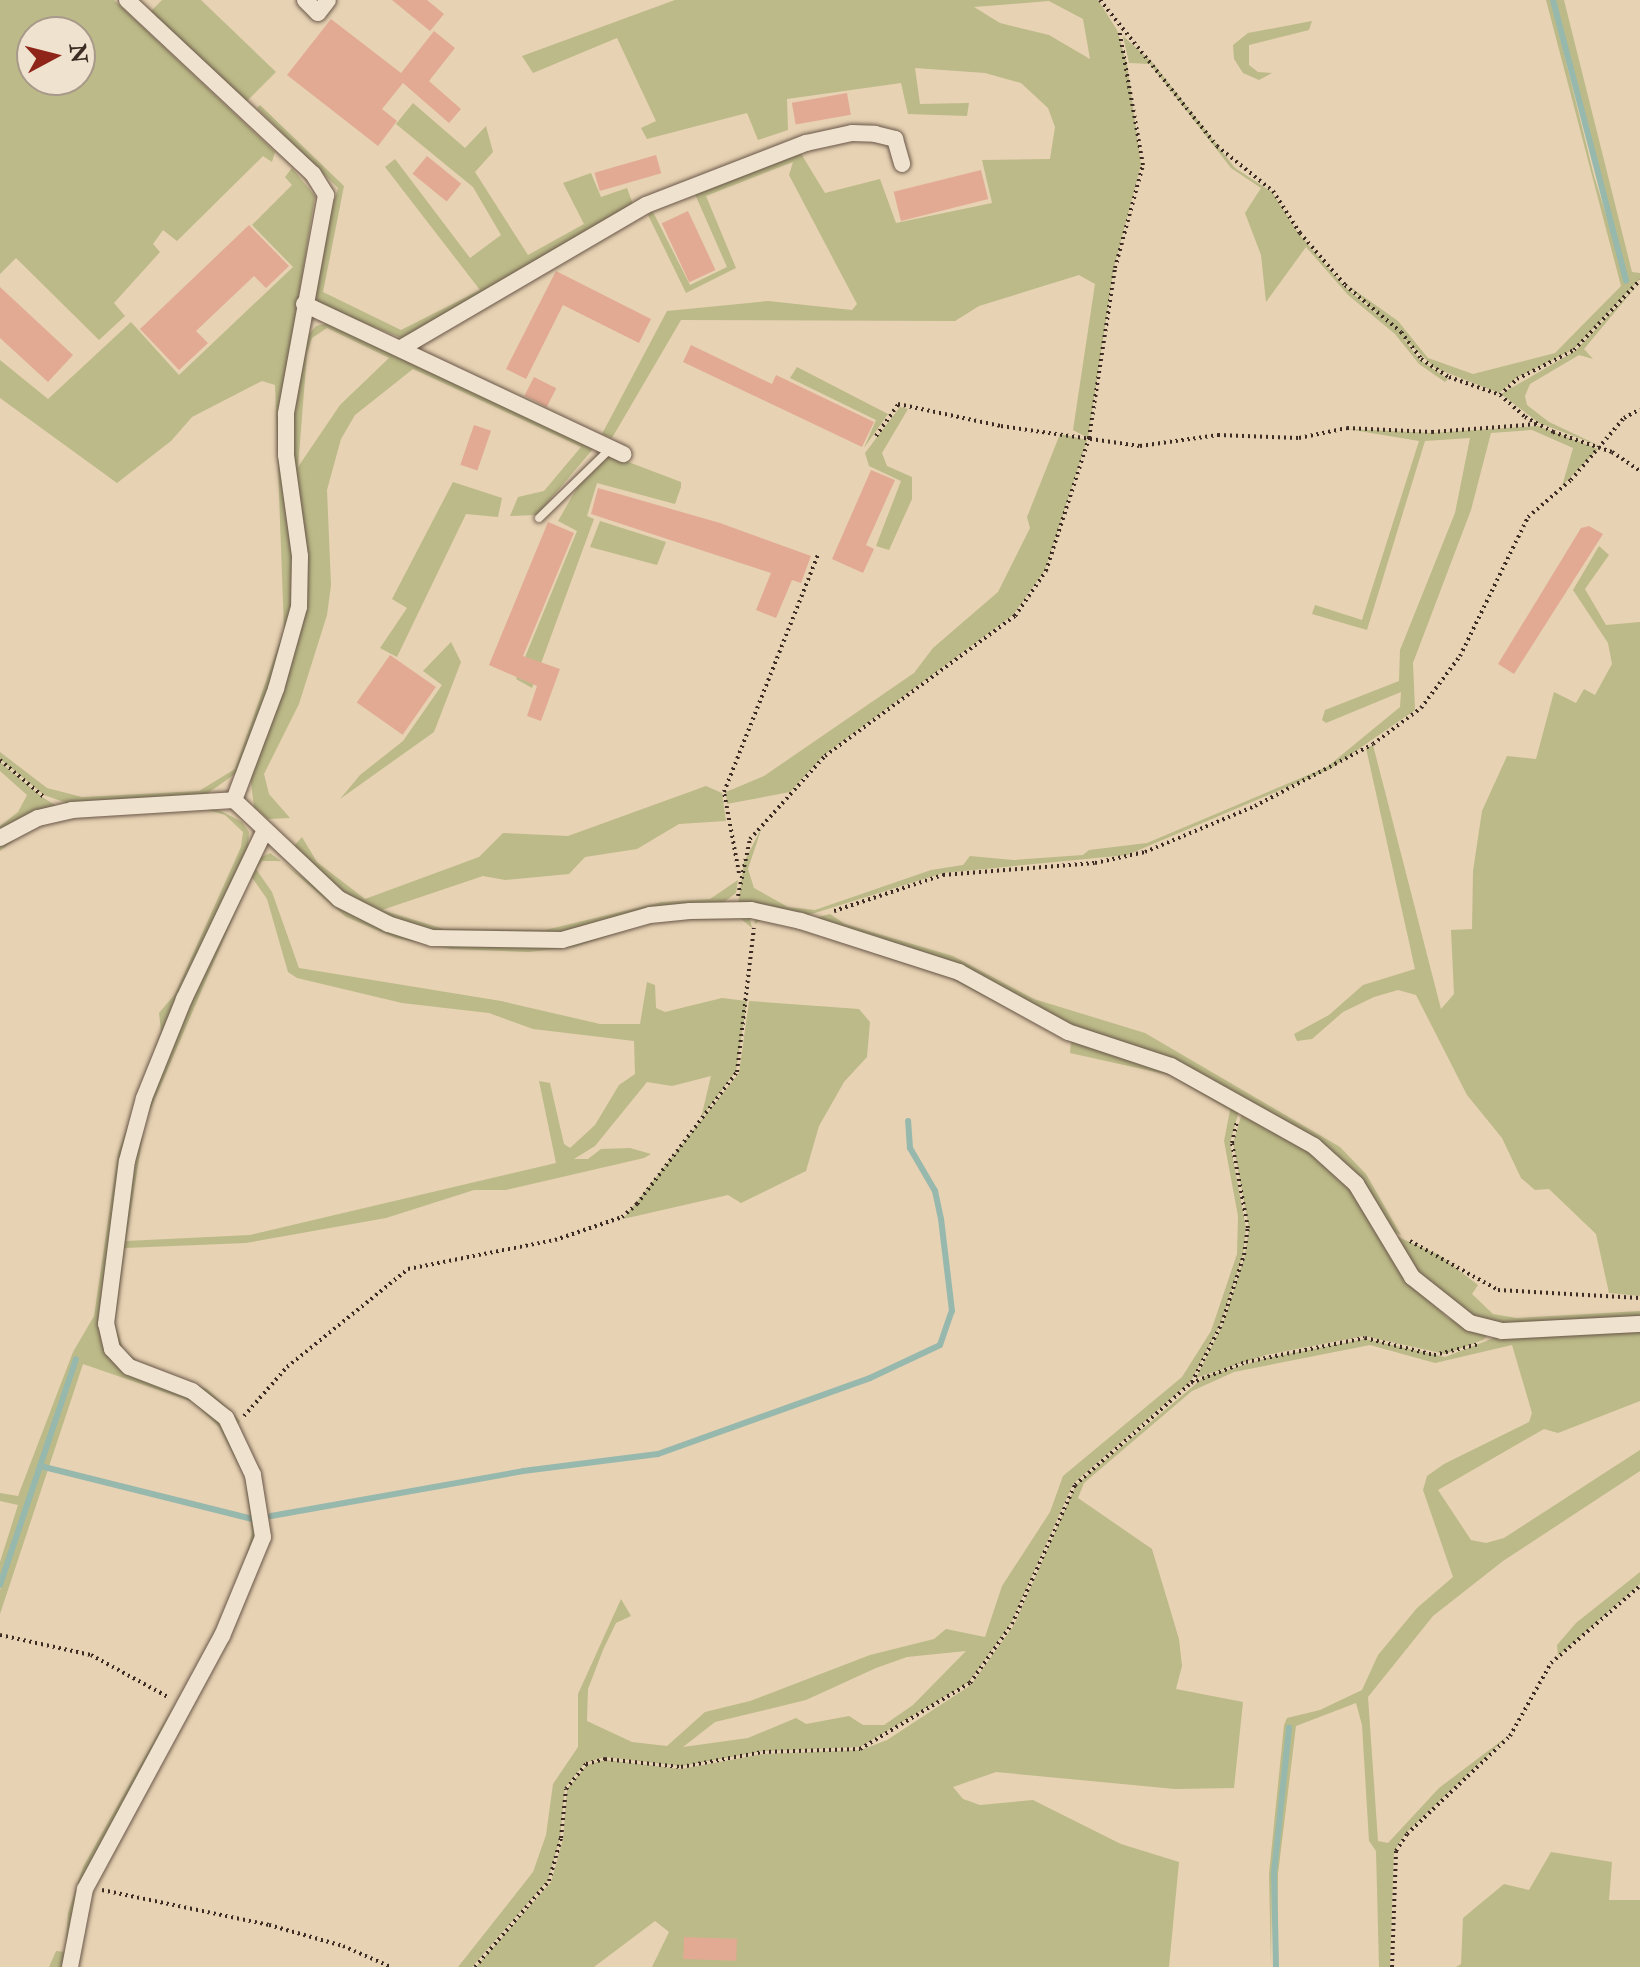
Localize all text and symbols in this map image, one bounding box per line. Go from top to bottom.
north arrow [16,16,96,96]
text: N [63,42,93,65]

